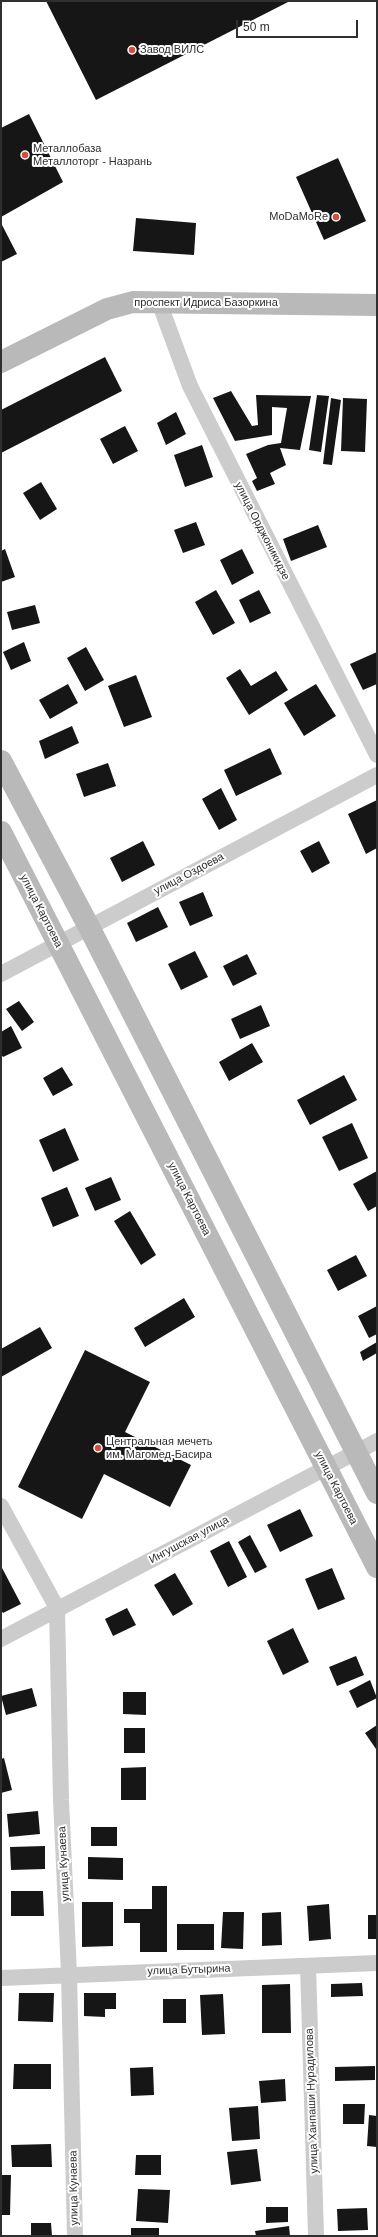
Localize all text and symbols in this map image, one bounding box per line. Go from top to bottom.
scale bar [238,12,360,38]
text: 50 m [243,20,270,34]
place label: Завод ВИЛС [140,43,204,57]
marker: Завод ВИЛС [127,45,137,55]
place label: Металлобаза Металлоторг - Назрань [33,142,152,168]
marker: Металлобаза Металлоторг - Назрань [20,150,30,160]
place label: MoDaMoRe [269,210,328,224]
marker: MoDaMoRe [331,212,341,222]
street label: проспект Идриса Базоркина [134,296,278,310]
street label: улица Орджоникидзе [232,480,292,582]
street label: улица Оздоева [152,850,226,898]
street label: улица Картоева [17,872,65,950]
street label: улица Картоева [165,1160,213,1238]
place label: Центральная мечеть им. Магомед-Басира [106,1435,213,1461]
marker: Центральная мечеть им. Магомед-Басира [93,1443,103,1453]
street label: улица Картоева [312,1449,360,1527]
street label: Ингушская улица [147,1513,231,1567]
street label: улица Кунаева [55,1826,73,1902]
street label: улица Бутырина [147,1962,231,1978]
street label: улица Ханпаши Нурадилова [303,2028,321,2174]
street label: улица Кунаева [67,2150,81,2226]

